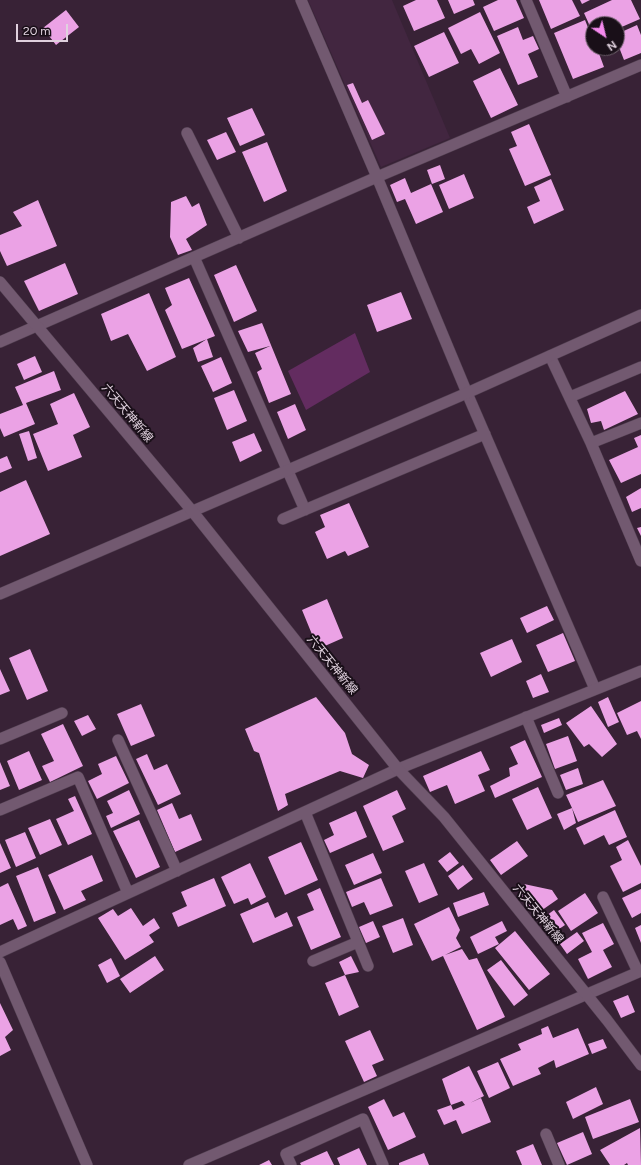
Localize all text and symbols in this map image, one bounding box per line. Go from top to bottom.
scale bar [18,16,70,42]
north arrow [585,16,625,56]
text: 20 m [23,24,51,38]
text: N [604,38,619,53]
street label: 六天天神新線 [98,381,156,445]
street label: 六天天神新線 [304,632,360,698]
street label: 六天天神新線 [510,881,566,947]

